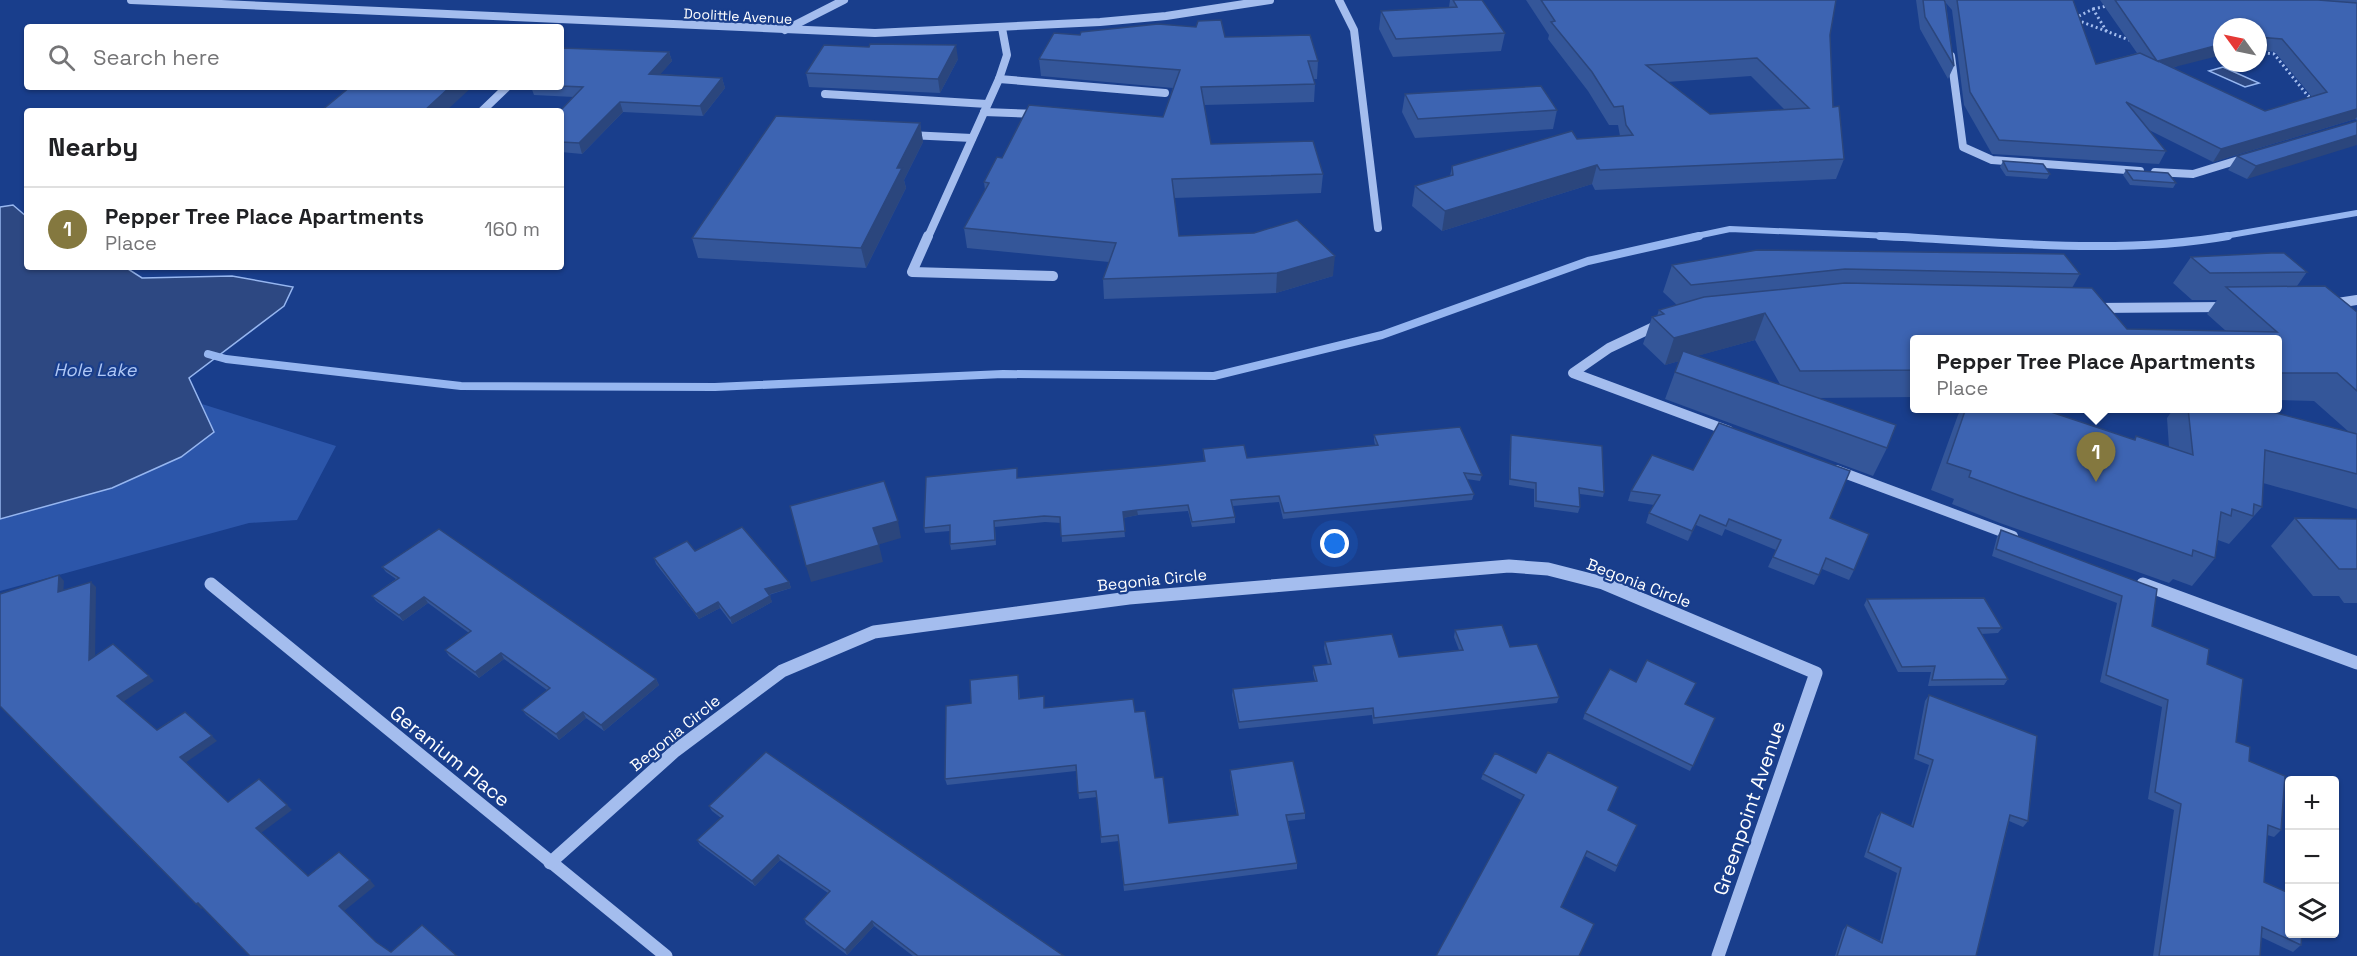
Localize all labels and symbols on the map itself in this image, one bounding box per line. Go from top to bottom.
street label: Doolittle Avenue [683,4,793,28]
north arrow [2213,18,2267,72]
water label: Hole Lake [54,358,138,381]
pin: 1 [2076,432,2116,482]
your location [1320,529,1349,558]
street label: Begonia Circle [1584,553,1694,613]
street label: Begonia Circle [1096,564,1208,596]
street label: Begonia Circle [626,690,724,776]
street label: Geranium Place [385,700,515,812]
street label: Greenpoint Avenue [1707,717,1791,899]

